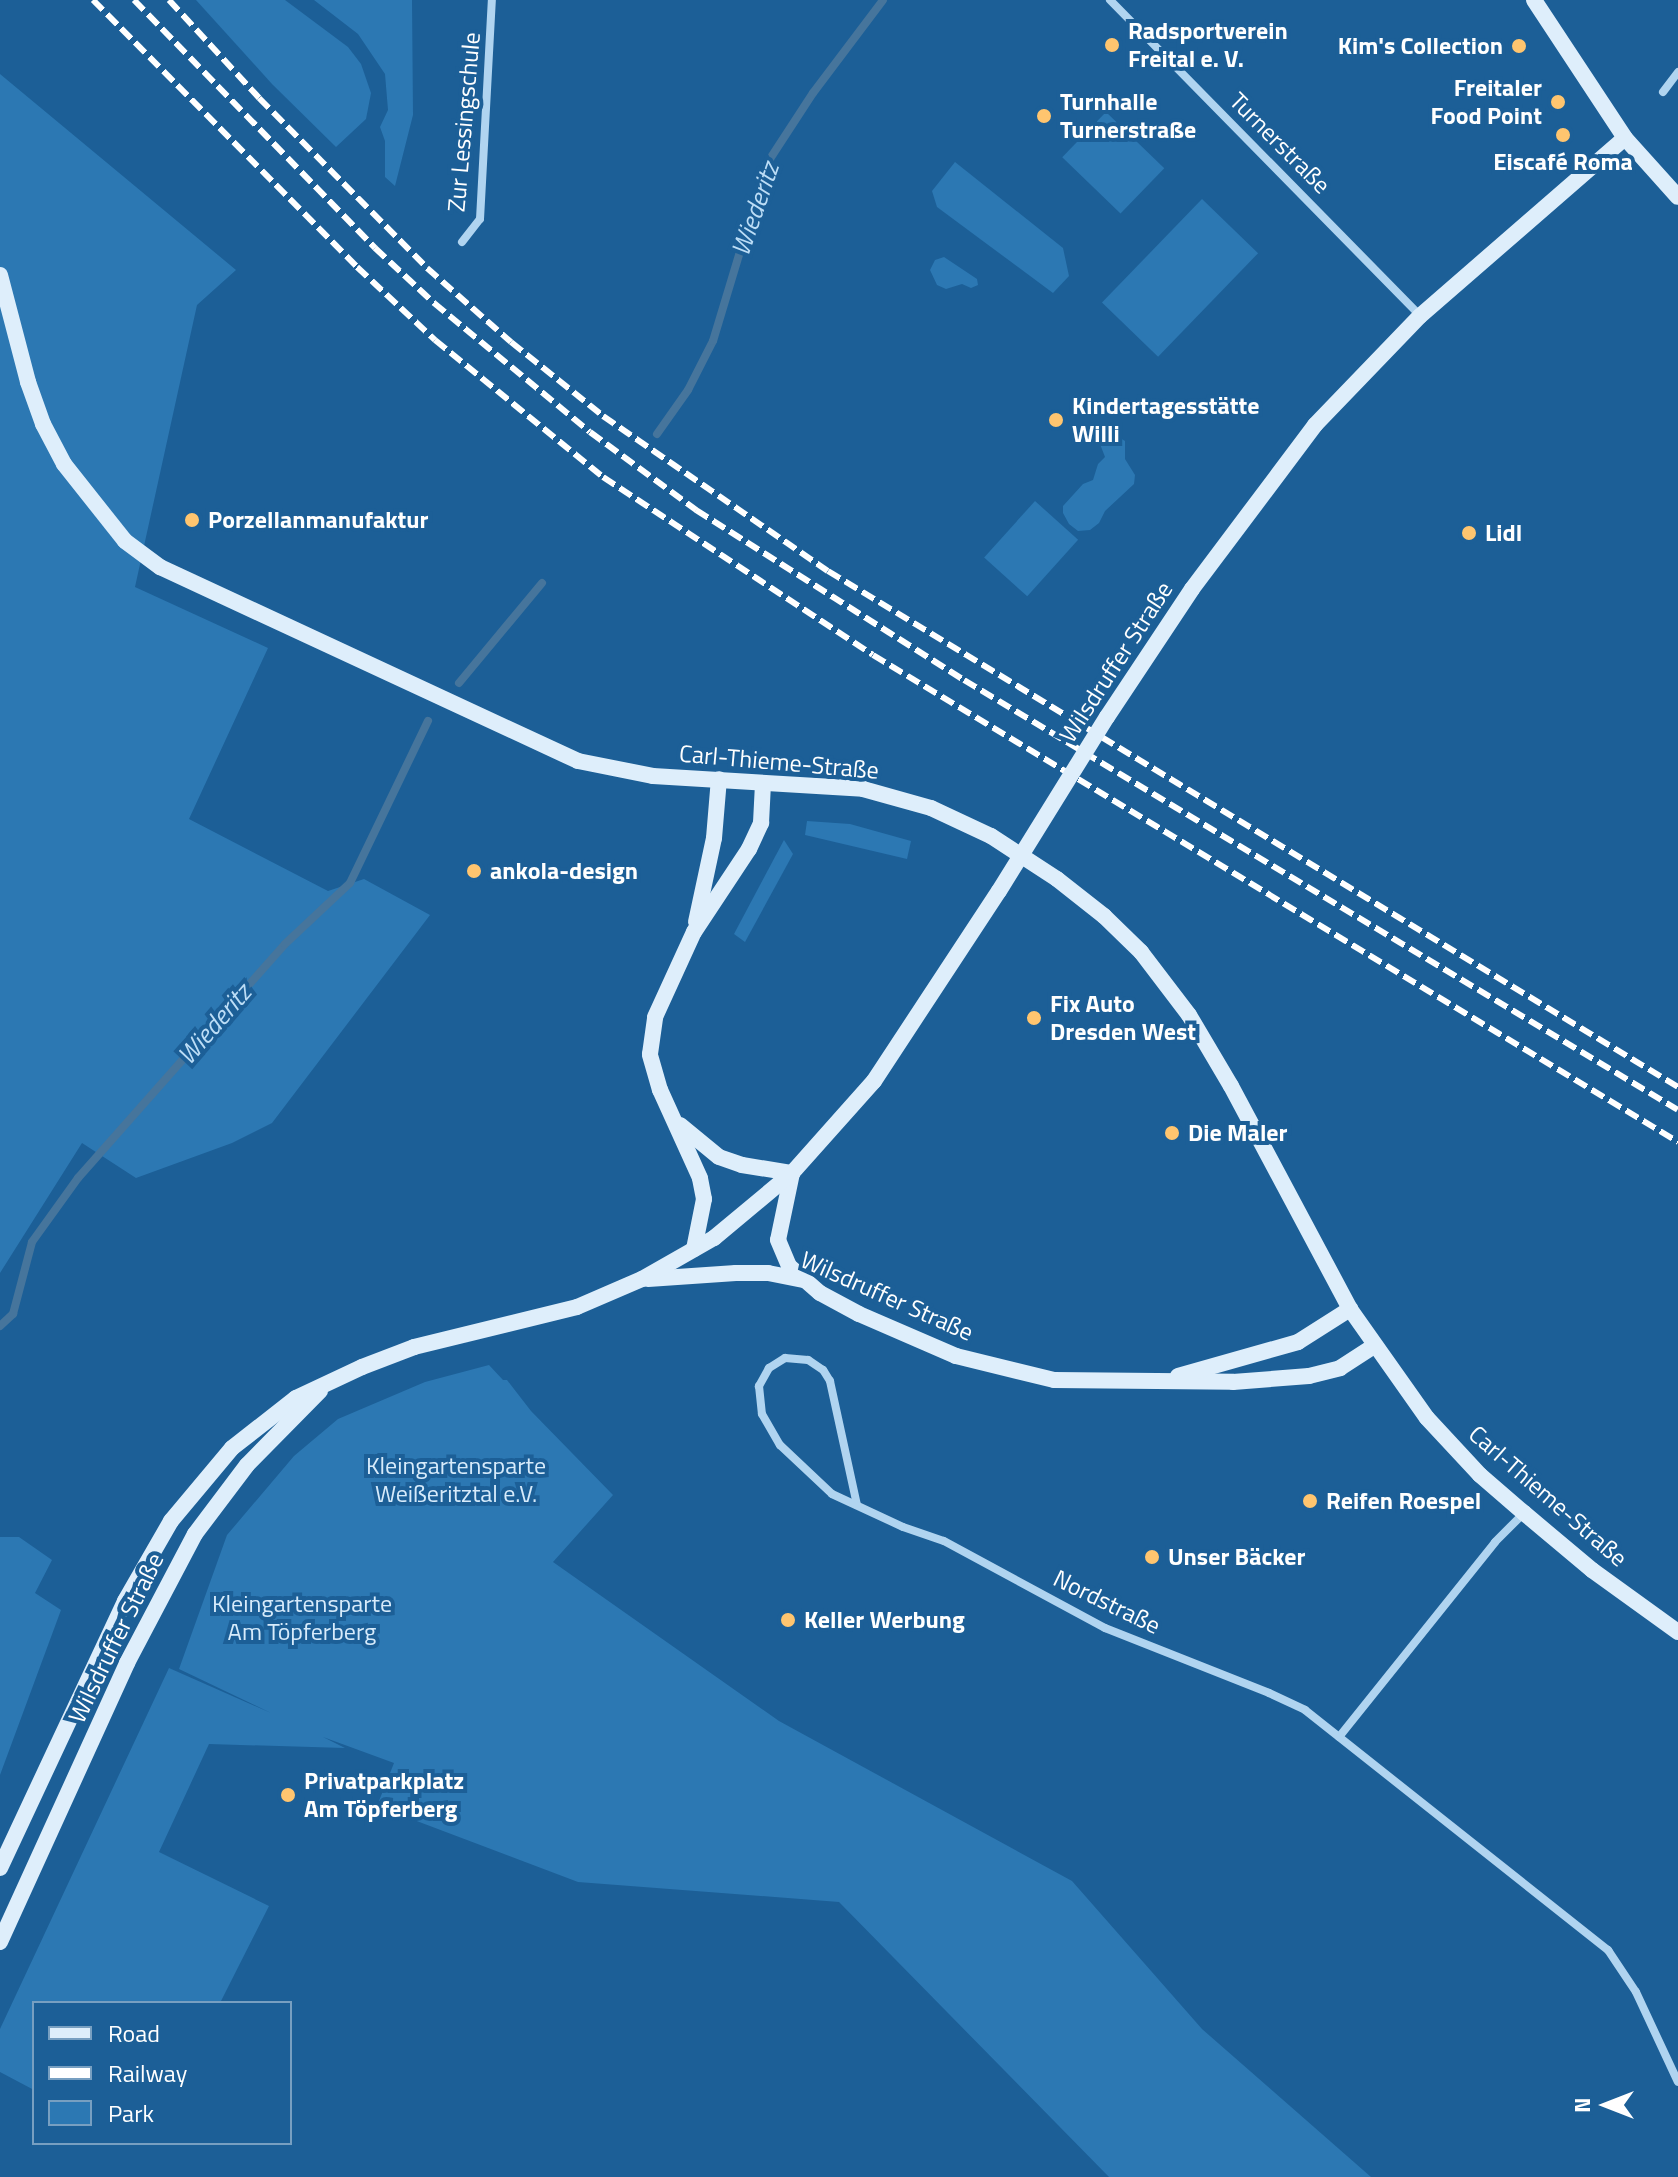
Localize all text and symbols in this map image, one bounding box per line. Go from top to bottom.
place label: Radsportverein Freital e. V. [1128,17,1288,73]
street label: Zur Lessingschule [442,31,486,213]
place label: Kim's Collection [1338,32,1503,60]
marker: Radsportverein Freital e. V. [1103,36,1121,54]
marker: Kim's Collection [1510,37,1528,55]
place label: Freitaler Food Point [1431,74,1542,130]
street label: Turnerstraße [1224,87,1336,199]
place label: Turnhalle Turnerstraße [1060,88,1196,144]
marker: Freitaler Food Point [1549,93,1567,111]
marker: Turnhalle Turnerstraße [1035,107,1053,125]
marker: Eiscafé Roma [1554,126,1572,144]
place label: Eiscafé Roma [1493,148,1633,176]
water label: Wiederitz [725,158,785,260]
place label: Kindertagesstätte Willi [1072,392,1259,448]
marker: Kindertagesstätte Willi [1047,411,1065,429]
place label: Porzellanmanufaktur [208,506,429,534]
marker: Porzellanmanufaktur [183,511,201,529]
place label: Lidl [1485,519,1522,547]
marker: Lidl [1460,524,1478,542]
street label: Wilsdruffer Straße [1053,576,1179,748]
street label: Carl-Thieme-Straße [678,739,880,785]
place label: ankola-design [490,857,638,885]
marker: ankola-design [465,862,483,880]
water label: Wiederitz [171,977,257,1071]
place label: Fix Auto Dresden West [1050,990,1196,1046]
marker: Fix Auto Dresden West [1025,1009,1043,1027]
place label: Die Maler [1188,1119,1288,1147]
marker: Die Maler [1163,1124,1181,1142]
street label: Wilsdruffer Straße [796,1245,978,1347]
street label: Carl-Thieme-Straße [1463,1419,1633,1573]
park label: Kleingartensparte Weißeritztal e.V. [366,1452,546,1508]
place label: Reifen Roespel [1326,1487,1481,1515]
marker: Reifen Roespel [1301,1492,1319,1510]
place label: Unser Bäcker [1168,1543,1306,1571]
street label: Wilsdruffer Straße [62,1548,170,1728]
marker: Unser Bäcker [1143,1548,1161,1566]
street label: Nordstraße [1049,1564,1165,1640]
park label: Kleingartensparte Am Töpferberg [212,1590,392,1646]
place label: Keller Werbung [804,1606,965,1634]
marker: Keller Werbung [779,1611,797,1629]
place label: Privatparkplatz Am Töpferberg [304,1767,464,1823]
marker: Privatparkplatz Am Töpferberg [279,1786,297,1804]
legend [32,2001,292,2145]
text: Road [108,2015,160,2051]
text: Railway [108,2055,187,2091]
north arrow [1566,2065,1646,2145]
text: Park [108,2095,154,2131]
text: N [1565,2097,1599,2113]

